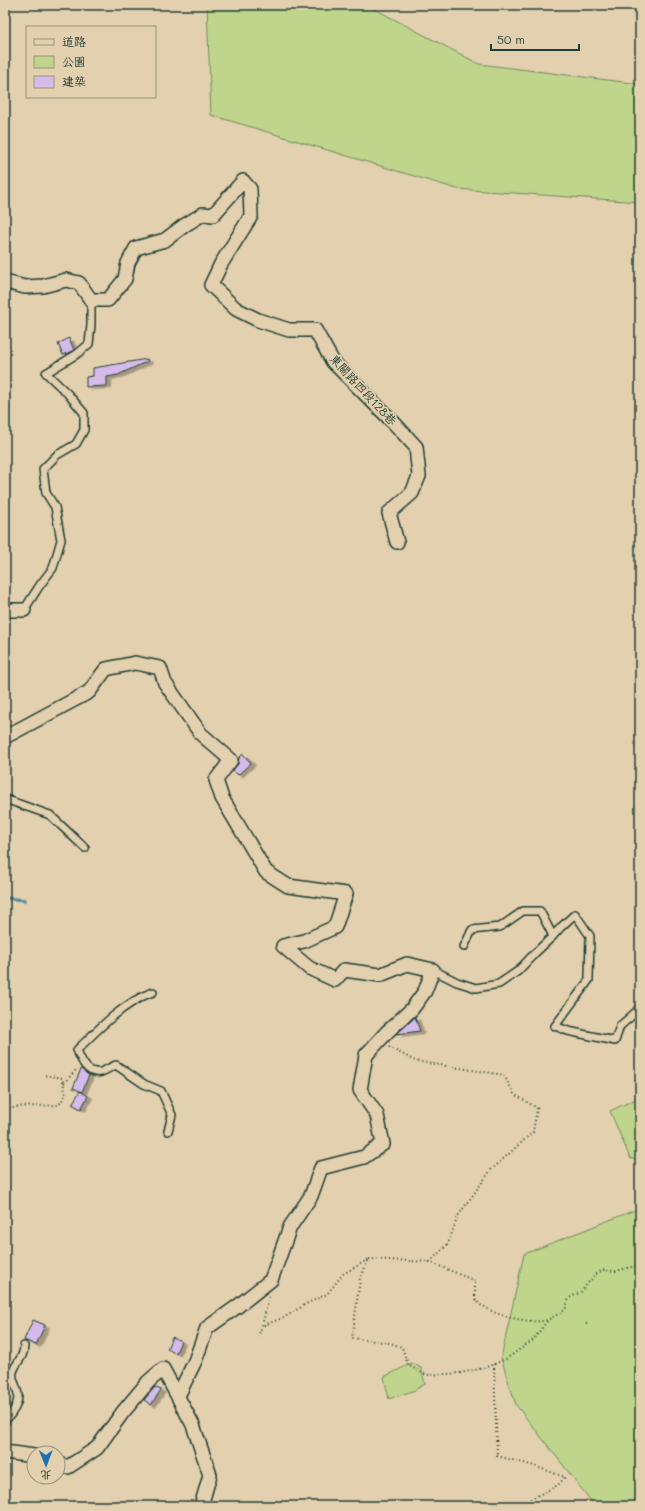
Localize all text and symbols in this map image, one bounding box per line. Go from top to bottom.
legend [26,26,156,98]
scale bar [491,26,579,52]
text: 50 m [497,31,525,47]
text: 道路 [62,33,86,49]
text: 公園 [62,53,86,69]
text: 建築 [62,73,86,89]
street label: 東關路四段128巷 [327,350,401,428]
north arrow [26,1445,66,1485]
text: 北 [41,1468,52,1483]

